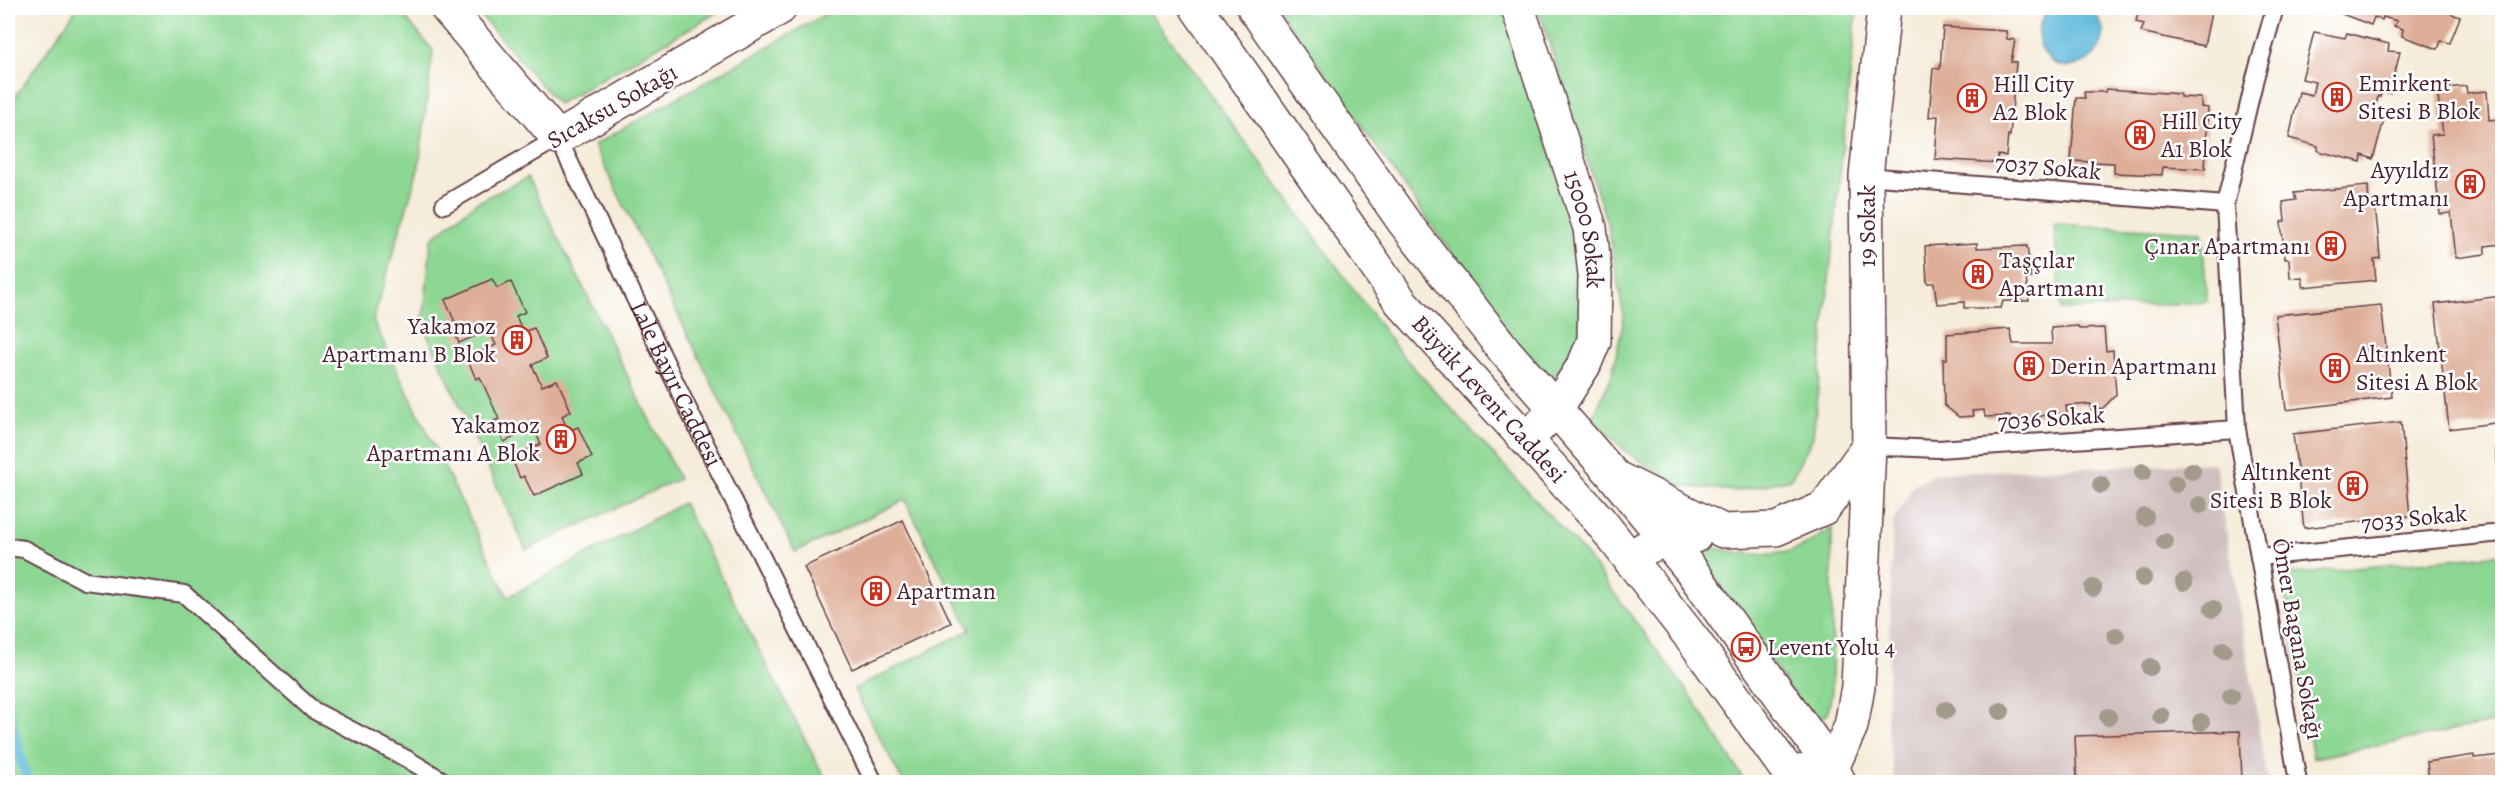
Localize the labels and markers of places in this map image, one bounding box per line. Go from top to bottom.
place label: Emirkent Sitesi B Blok [2358,67,2480,127]
place label: Hill City A2 Blok [1992,68,2074,128]
building icon: Emirkent Sitesi B Blok [2321,81,2353,113]
building icon: Hill City A2 Blok [1956,82,1988,114]
place label: Hill City A1 Blok [2160,105,2242,165]
building icon: Hill City A1 Blok [2124,119,2156,151]
place label: Ayyıldız Apartmanı [2342,154,2449,214]
building icon: Ayyıldız Apartmanı [2454,168,2486,200]
place label: Çınar Apartmanı [2144,230,2310,262]
building icon: Çınar Apartmanı [2315,230,2347,262]
place label: Taşçılar Apartmanı [1998,244,2105,304]
building icon: Taşçılar Apartmanı [1962,258,1994,290]
place label: Yakamoz Apartmanı B Blok [322,310,496,370]
building icon: Yakamoz Apartmanı B Blok [501,324,533,356]
place label: Altınkent Sitesi A Blok [2355,338,2478,398]
building icon: Derin Apartmanı [2013,350,2045,382]
place label: Derin Apartmanı [2050,350,2217,382]
building icon: Altınkent Sitesi A Blok [2319,352,2351,384]
place label: Yakamoz Apartmanı A Blok [366,409,540,469]
building icon: Yakamoz Apartmanı A Blok [545,423,577,455]
place label: Altınkent Sitesi B Blok [2210,456,2332,516]
building icon: Altınkent Sitesi B Blok [2337,470,2369,502]
building icon: Apartman [860,575,892,607]
place label: Apartman [896,575,996,607]
bus stop icon: Levent Yolu 4 [1730,631,1762,663]
place label: Levent Yolu 4 [1767,631,1895,663]

